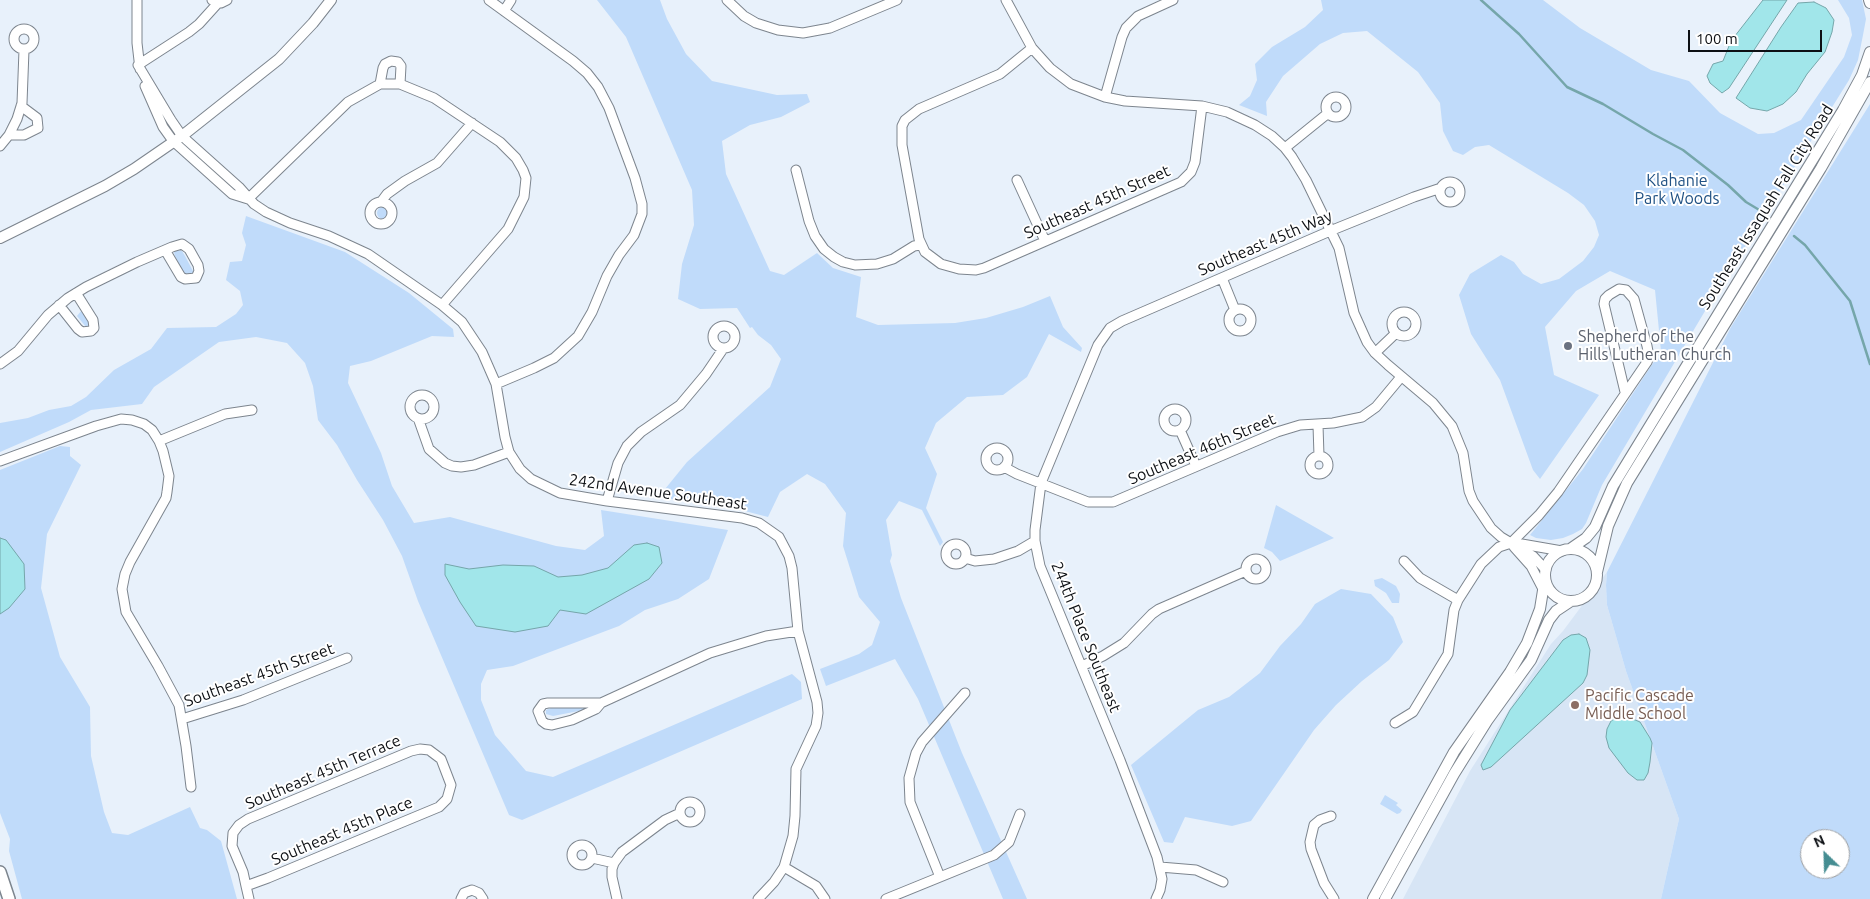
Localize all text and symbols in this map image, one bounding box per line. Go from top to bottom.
scale bar [1690,20,1824,52]
text: 100 m [1696,30,1738,47]
street label: Southeast Issaquah Fall City Road [1695,101,1837,313]
street label: Southeast 45th Street [1021,161,1173,243]
park label: Klahanie Park Woods [1634,171,1720,209]
street label: Southeast 45th Way [1195,206,1335,280]
place label: Shepherd of the Hills Lutheran Church [1578,327,1731,365]
marker: Shepherd of the Hills Lutheran Church [1562,340,1574,352]
street label: Southeast 46th Street [1125,409,1279,489]
street label: 242nd Avenue Southeast [568,470,748,514]
street label: 244th Place Southeast [1047,559,1125,715]
street label: Southeast 45th Street [181,639,337,711]
place label: Pacific Cascade Middle School [1585,686,1694,724]
marker: Pacific Cascade Middle School [1569,699,1581,711]
street label: Southeast 45th Terrace [242,731,404,813]
street label: Southeast 45th Place [268,793,416,869]
north arrow [1800,829,1850,879]
text: N [1811,832,1827,851]

